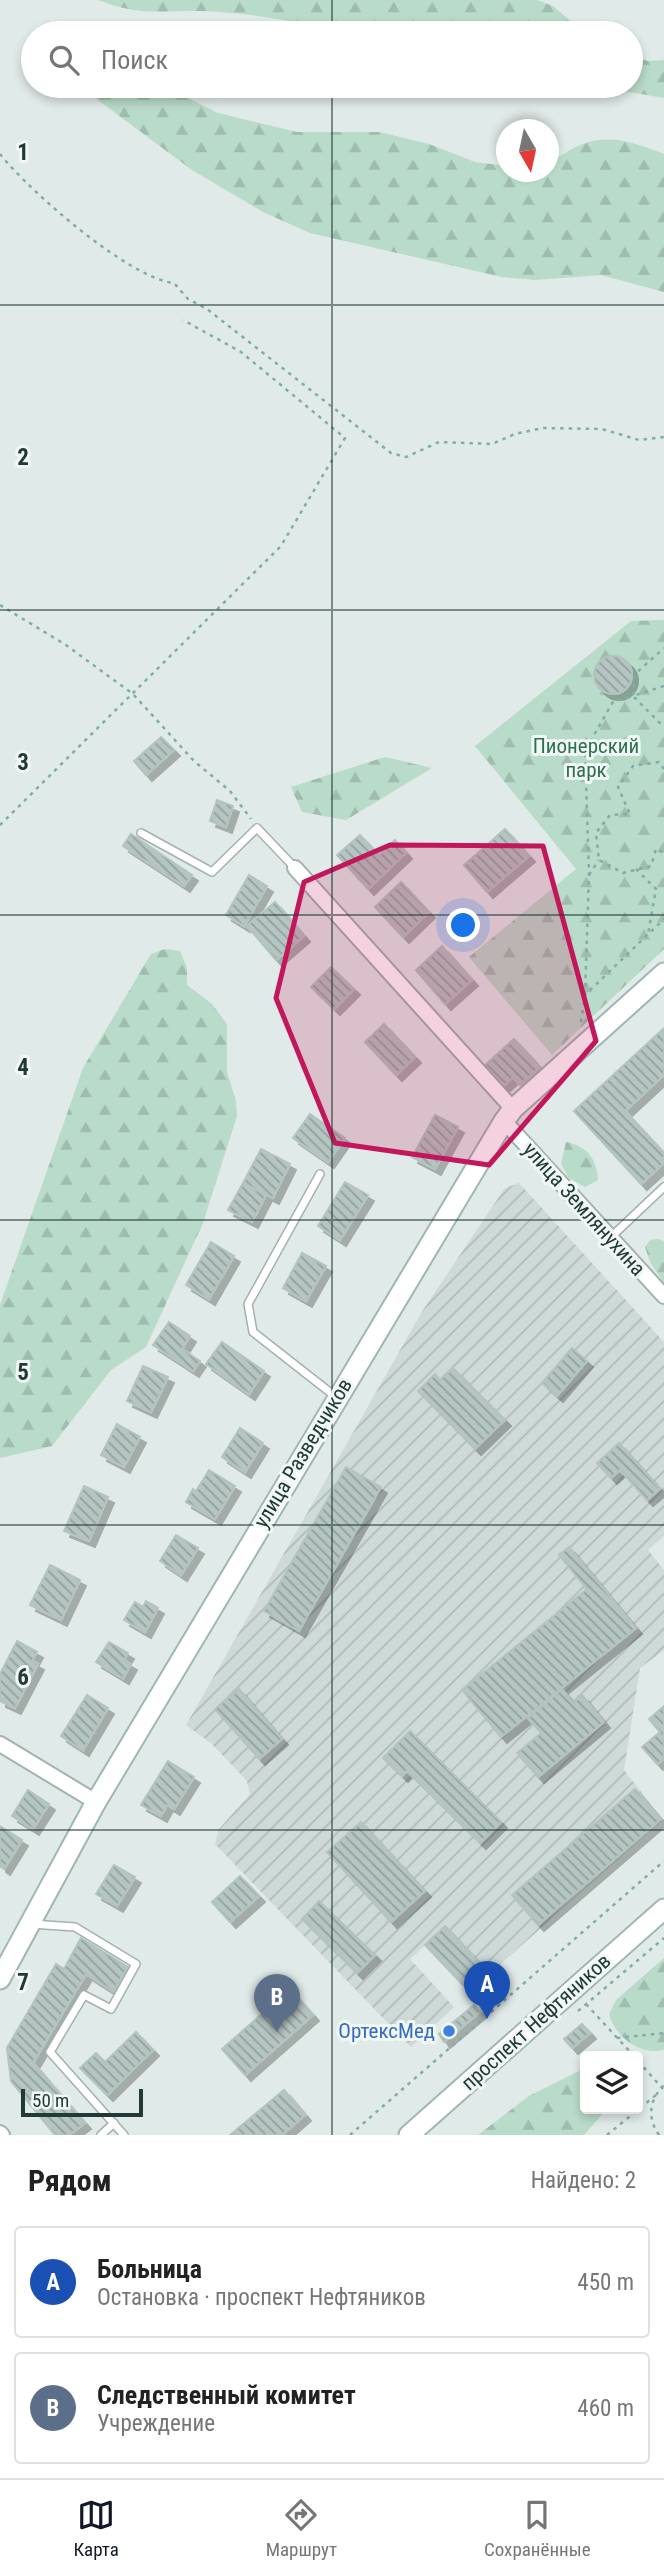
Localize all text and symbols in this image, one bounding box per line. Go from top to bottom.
search box [21,21,643,98]
icon: search [45,41,83,79]
text: Поиск [101,45,168,75]
north arrow [496,119,559,182]
text: 1 [17,139,29,166]
text: 2 [17,444,29,471]
park label: Пионерский парк [533,734,639,782]
text: 3 [17,749,29,776]
your location [446,908,480,942]
text: 4 [17,1054,29,1081]
street label: улица Землянухина [518,1137,650,1281]
text: 5 [17,1359,29,1386]
street label: улица Разведчиков [249,1374,357,1532]
text: 6 [17,1664,29,1691]
street label: проспект Нефтяников [456,1949,616,2095]
pin: A [464,1961,510,2019]
text: 7 [17,1969,29,1996]
pin: B [254,1974,300,2032]
place label: ОртексМед [338,2019,435,2043]
marker: ОртексМед [441,2023,457,2039]
map controls [580,2051,643,2114]
button: layers [580,2051,643,2114]
scale bar [21,2086,144,2118]
text: 50 m [32,2089,69,2112]
text: Рядом [28,2163,112,2198]
text: Найдено: 2 [531,2167,636,2194]
text: Больница [97,2254,202,2284]
text: A [46,2269,60,2296]
text: 450 m [577,2269,634,2296]
text: Остановка · проспект Нефтяников [97,2284,426,2311]
text: Следственный комитет [97,2380,356,2410]
text: B [47,2395,59,2422]
text: 460 m [577,2395,634,2422]
text: Учреждение [97,2410,215,2437]
tab: Карта [73,2496,119,2561]
tab: Маршрут [266,2496,337,2561]
tab: Сохранённые [484,2496,591,2561]

